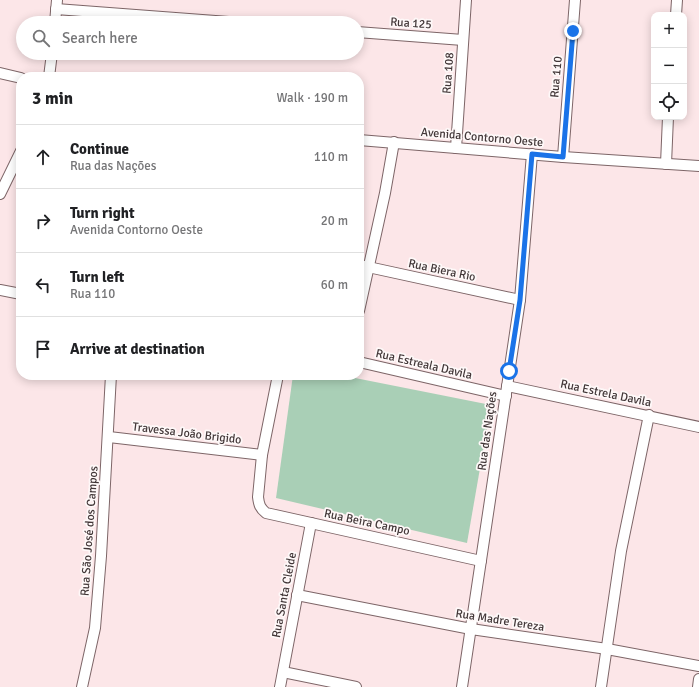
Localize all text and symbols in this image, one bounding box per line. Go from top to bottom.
map controls [651,12,687,120]
button: + [651,12,687,48]
street label: Rua 125 [390,15,432,32]
search box [16,16,364,60]
route end [564,22,582,40]
icon: search [30,27,52,49]
text: Search here [62,29,138,47]
button: − [651,48,687,84]
street label: Rua 108 [440,52,457,94]
street label: Rua 110 [547,56,566,98]
button: locate [651,84,687,120]
text: 3 min [32,88,73,109]
text: Walk · 190 m [277,90,348,106]
street label: Avenida Contorno Oeste [420,125,544,150]
text: Continue [70,140,129,158]
icon: ahead [32,146,54,168]
text: 110 m [314,149,348,165]
text: Rua das Nações [70,158,157,174]
text: Turn right [70,204,135,222]
icon: right [32,210,54,232]
text: 20 m [321,213,348,229]
text: Avenida Contorno Oeste [70,222,203,238]
street label: Rua Biera Rio [407,256,477,285]
text: Turn left [70,268,124,286]
icon: left [32,274,54,296]
text: 60 m [321,277,348,293]
text: Rua 110 [70,286,115,302]
icon: arrive [32,338,54,360]
text: Arrive at destination [70,340,205,358]
street label: Rua Estreala Davila [374,346,474,383]
route start [500,362,518,380]
street label: Rua Estrela Davila [559,377,653,410]
street label: Rua das Nações [475,390,500,472]
street label: Travessa João Brigido [132,419,242,448]
street label: Rua São José dos Campos [77,465,102,597]
street label: Rua Beira Campo [323,506,411,539]
street label: Rua Santa Cleide [269,551,300,639]
street label: Rua Madre Tereza [454,606,545,635]

